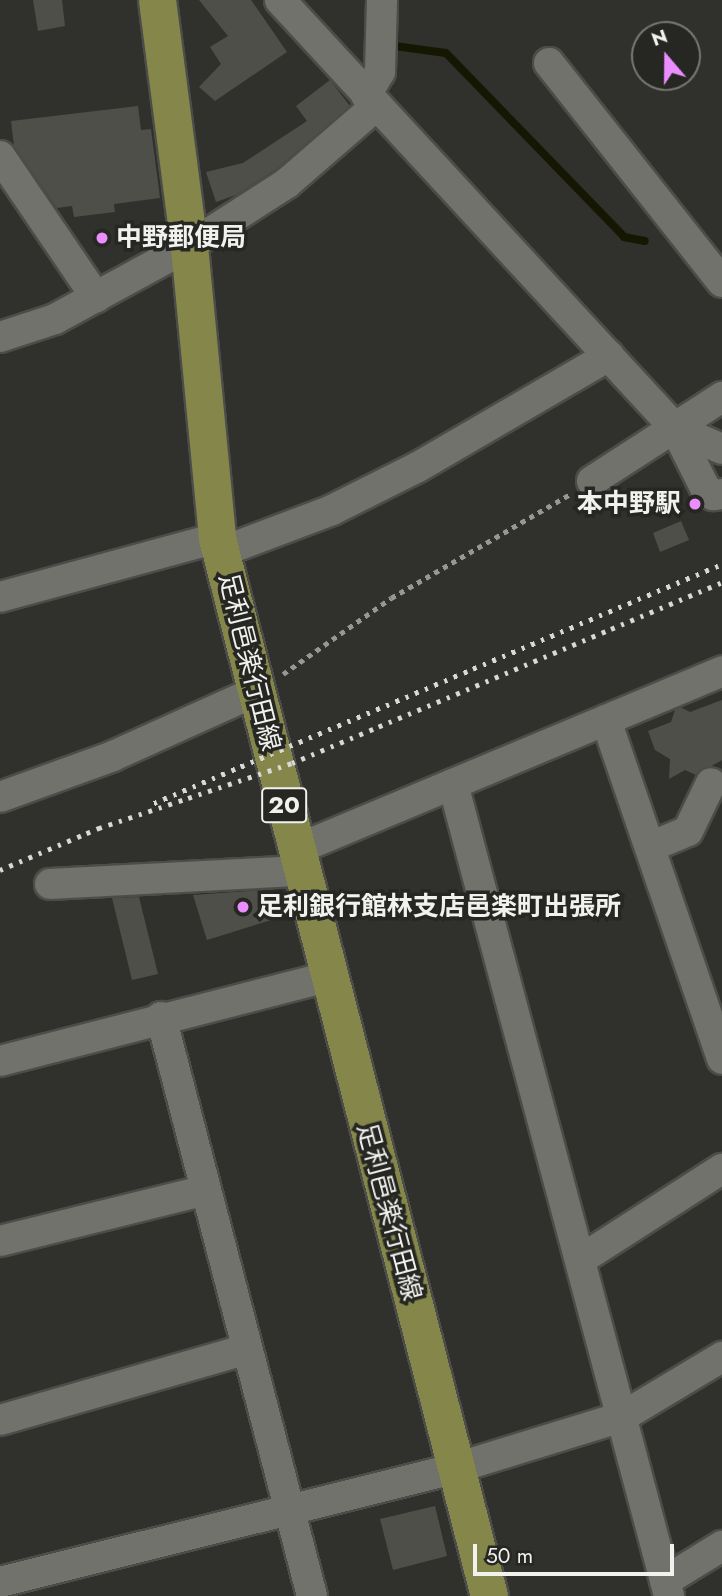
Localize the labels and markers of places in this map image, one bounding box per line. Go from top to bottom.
place label: 中野郵便局 [116,222,246,254]
marker: 中野郵便局 [94,230,110,246]
place label: 本中野駅 [577,488,681,520]
marker: 本中野駅 [687,496,703,512]
place label: 足利銀行館林支店邑楽町出張所 [257,891,621,923]
marker: 足利銀行館林支店邑楽町出張所 [235,899,251,915]

